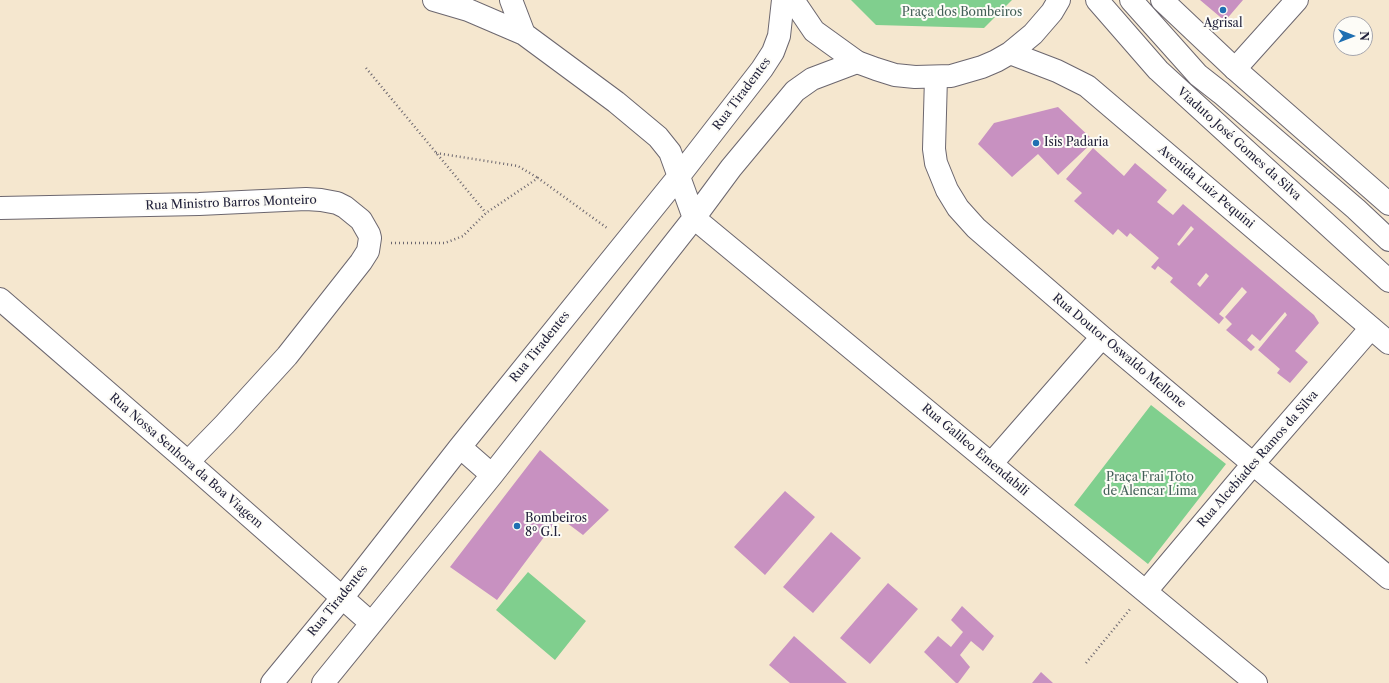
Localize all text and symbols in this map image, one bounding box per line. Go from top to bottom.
marker: Agrisal [1218,5,1228,15]
park label: Praça dos Bombeiros [902,6,1022,20]
north arrow [1333,16,1373,56]
place label: Agrisal [1203,17,1243,31]
text: N [1357,31,1371,41]
street label: Rua Tiradentes [710,55,774,133]
street label: Viaduto José Gomes da Silva [1174,85,1304,203]
place label: Isis Padaria [1044,136,1108,150]
marker: Isis Padaria [1031,138,1041,148]
street label: Avenida Luiz Pequini [1155,143,1257,231]
street label: Rua Ministro Barros Monteiro [145,193,317,213]
street label: Rua Doutor Oswaldo Mellone [1049,291,1189,411]
street label: Rua Tiradentes [507,309,573,385]
street label: Rua Alcebíades Ramos da Silva [1195,388,1321,530]
street label: Rua Nossa Senhora da Boa Viagem [106,391,266,531]
street label: Rua Galileo Emendabili [919,401,1031,499]
park label: Praça Frai Toto de Alencar Lima [1103,471,1197,499]
place label: Bombeiros 8º G.I. [525,512,587,540]
marker: Bombeiros 8º G.I. [512,521,522,531]
street label: Rua Tiradentes [305,563,371,639]

